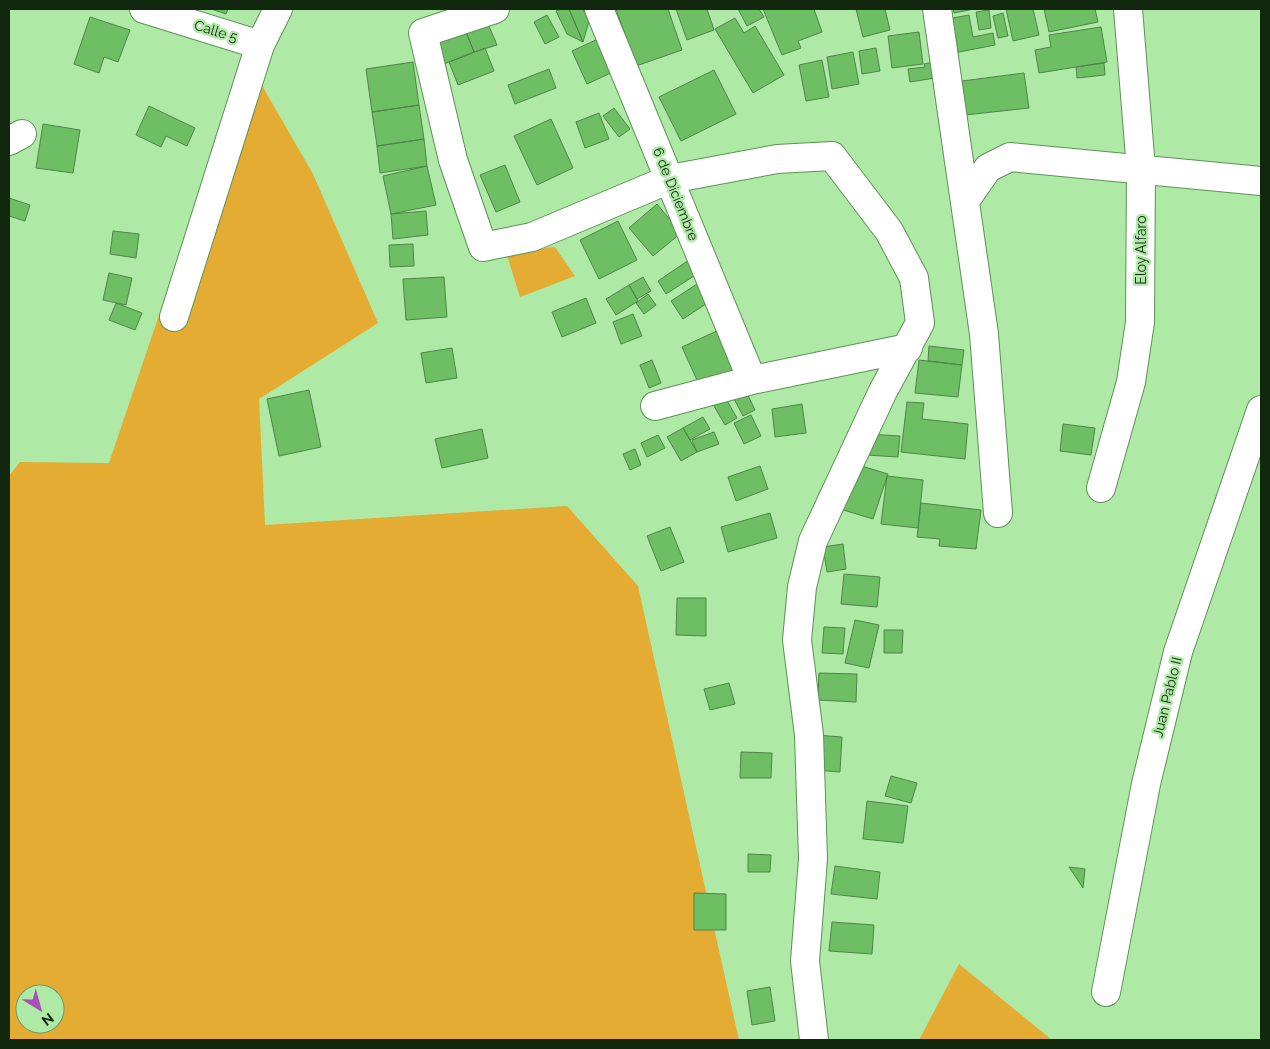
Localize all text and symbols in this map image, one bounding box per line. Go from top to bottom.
street label: Calle 5 [192,17,240,45]
street label: 6 de Diciembre [650,145,702,243]
street label: Eloy Alfaro [1133,215,1149,285]
street label: Juan Pablo II [1149,655,1185,739]
north arrow [15,984,65,1034]
text: N [39,1010,57,1029]

